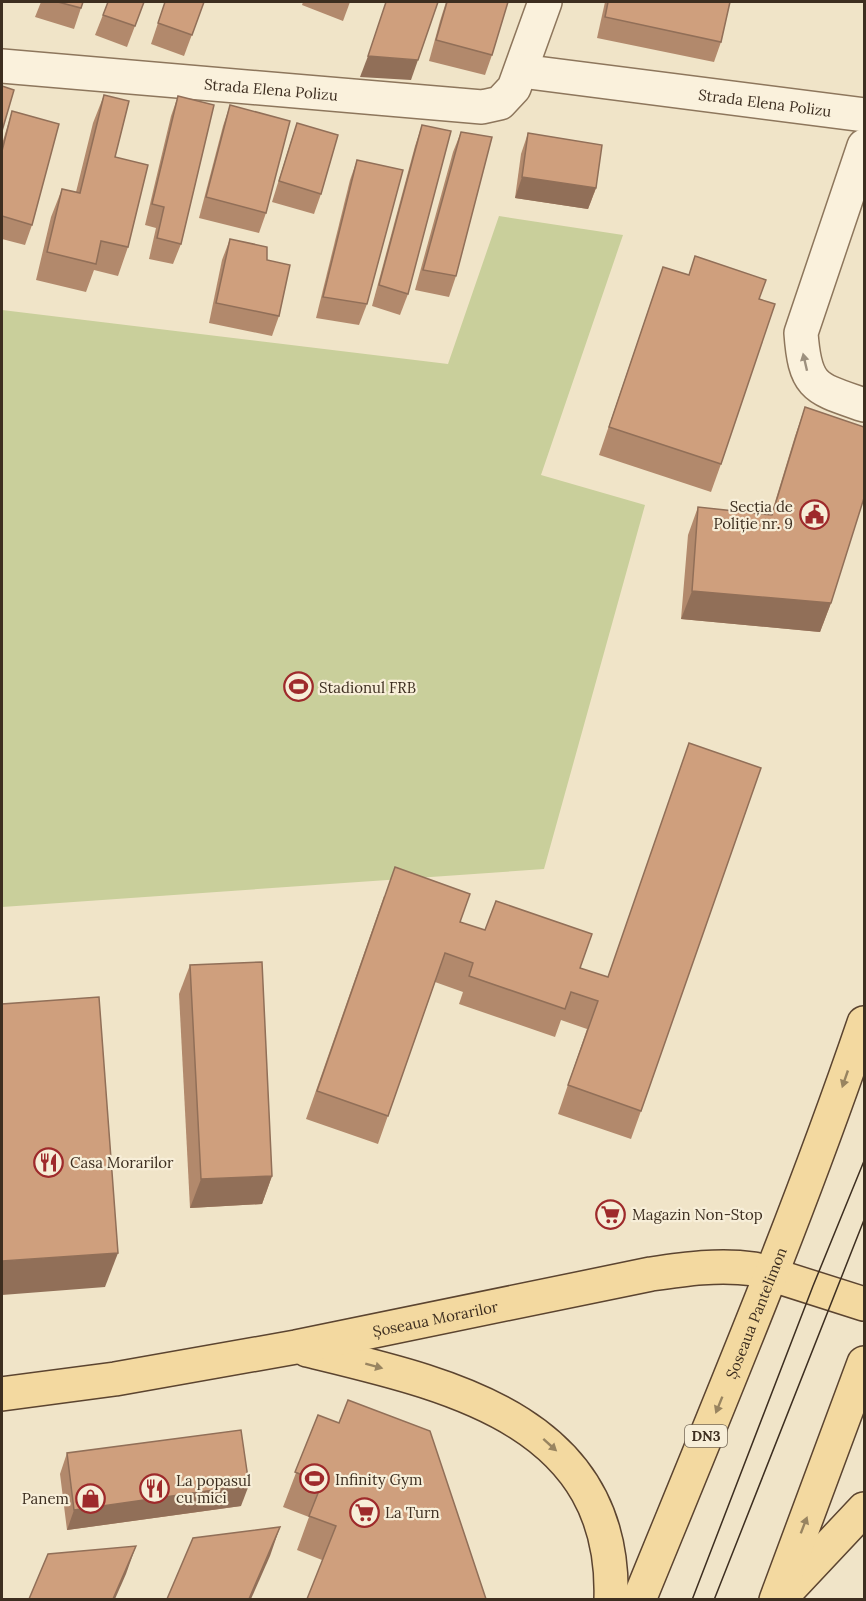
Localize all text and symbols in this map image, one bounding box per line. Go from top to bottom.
street label: Strada Elena Polizu [203,74,339,104]
street label: Strada Elena Polizu [697,84,833,120]
one-way arrow [799,353,809,371]
place label: Secția de Poliție nr. 9 [713,497,793,533]
public building icon: Secția de Poliție nr. 9 [798,499,830,531]
sports icon: Stadionul FRB [282,671,314,703]
place label: Stadionul FRB [319,678,416,697]
one-way arrow [840,1070,850,1088]
restaurant icon: Casa Morarilor [33,1146,65,1178]
place label: Casa Morarilor [70,1153,174,1172]
supermarket icon: Magazin Non-Stop [595,1198,627,1230]
place label: Magazin Non-Stop [632,1205,763,1224]
street label: Șoseaua Pantelimon [721,1244,790,1381]
street label: Șoseaua Morarilor [371,1296,500,1340]
one-way arrow [364,1362,383,1372]
one-way arrow [714,1396,723,1414]
road number: DN3 [685,1425,727,1447]
one-way arrow [542,1438,557,1451]
sports icon: Infinity Gym [298,1463,330,1495]
place label: Infinity Gym [335,1470,422,1489]
place label: La popasul cu mici [176,1471,251,1507]
restaurant icon: La popasul cu mici [139,1473,171,1505]
shop icon: Panem [74,1482,106,1514]
place label: Panem [22,1489,69,1508]
supermarket icon: La Turn [348,1496,380,1528]
place label: La Turn [385,1503,440,1522]
one-way arrow [799,1516,809,1534]

